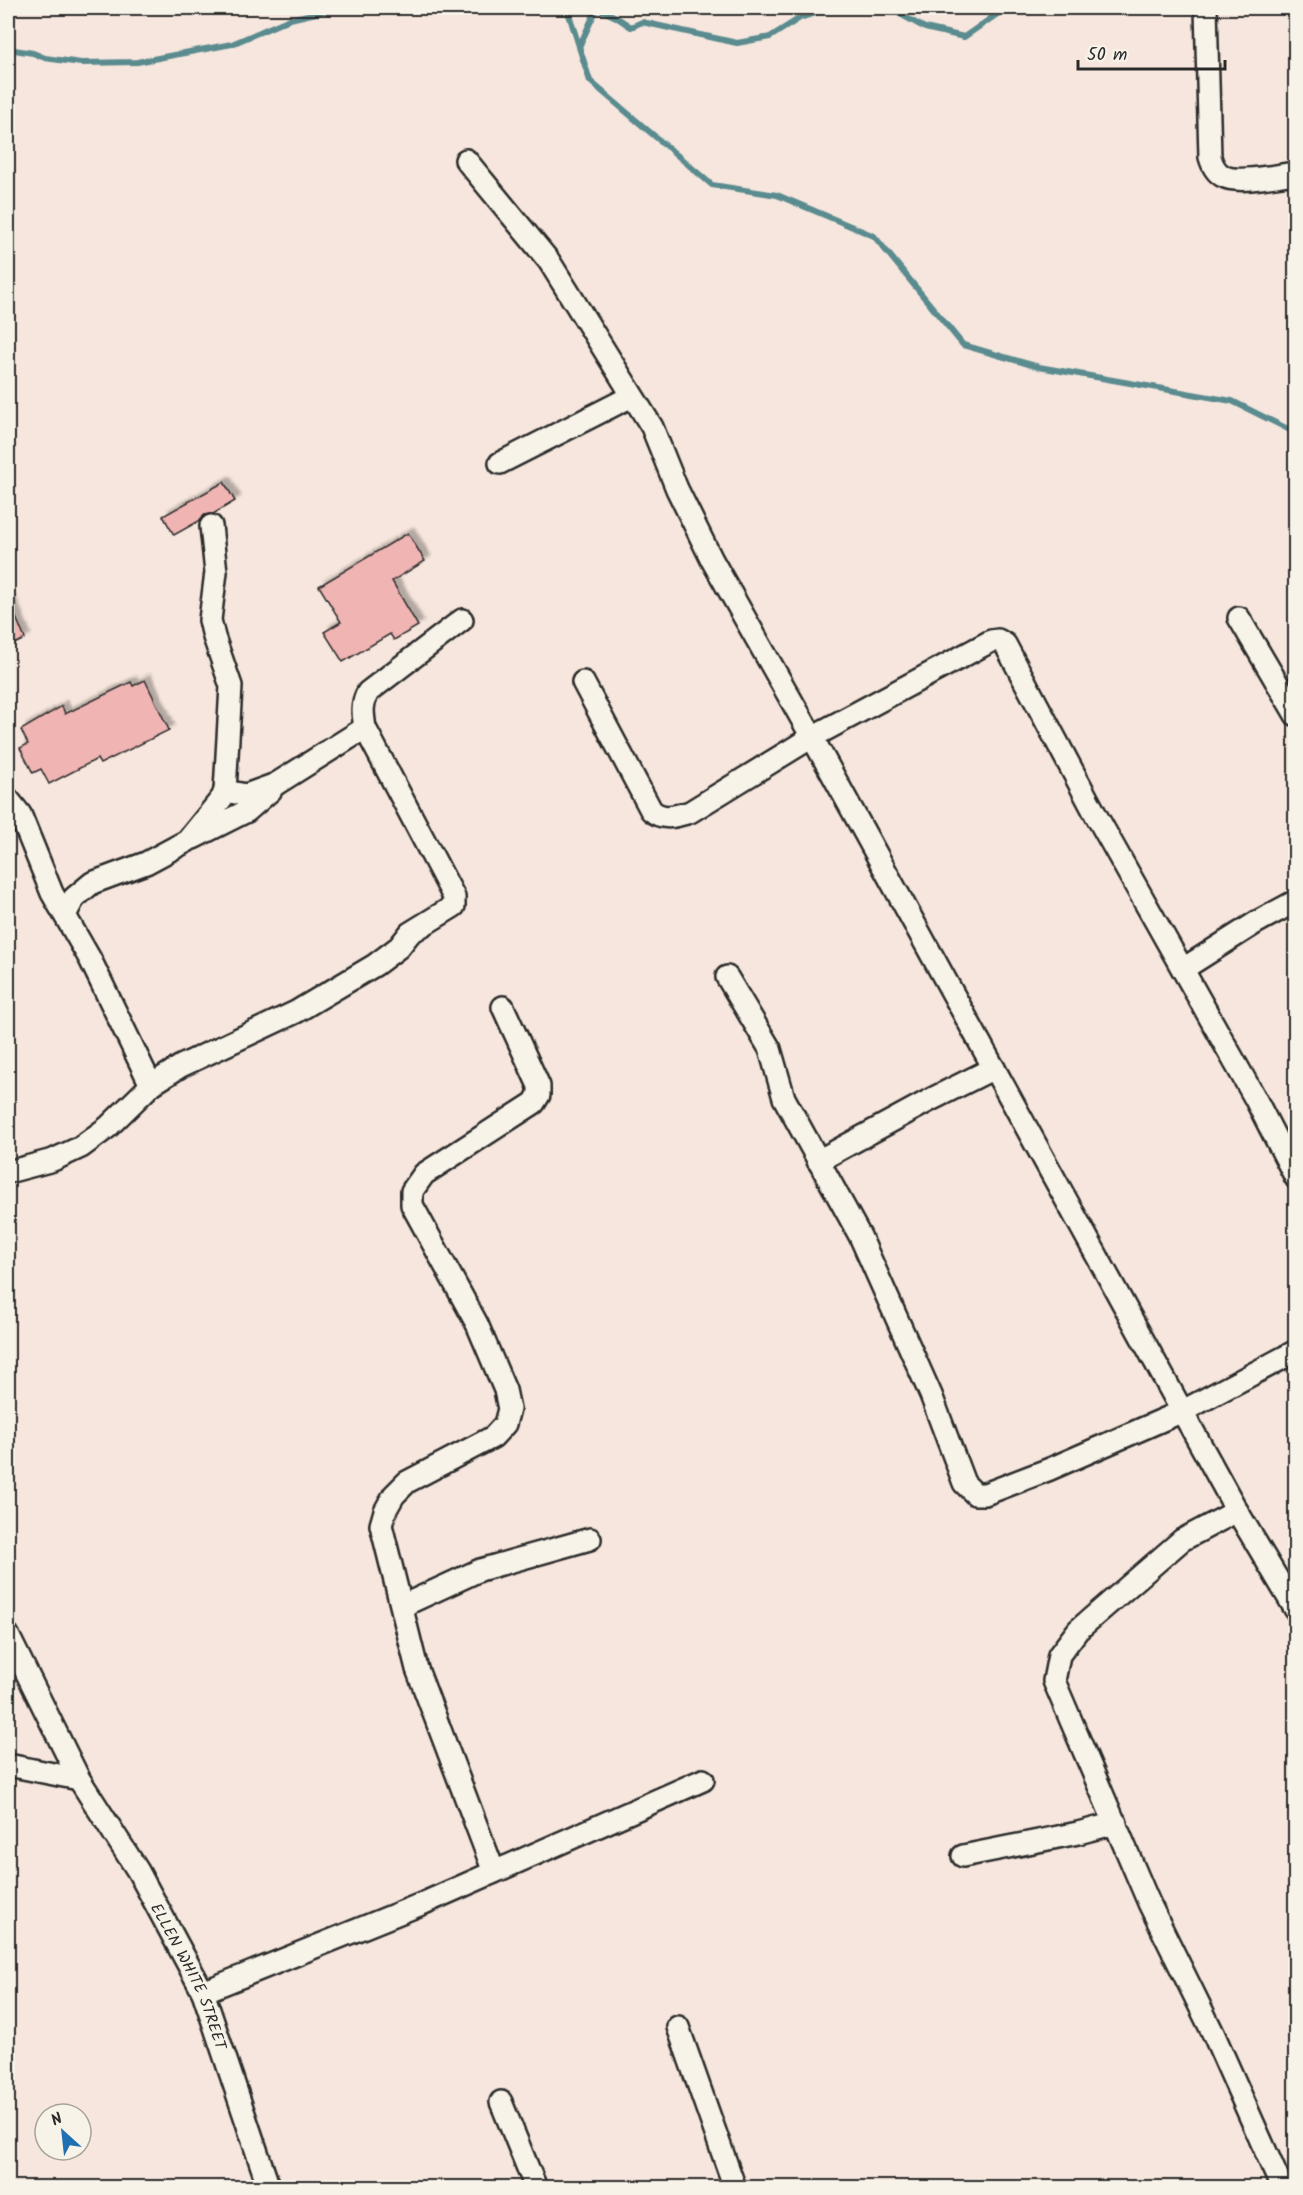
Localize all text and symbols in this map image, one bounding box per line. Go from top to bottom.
scale bar [1078,33,1225,71]
text: 50 m [1087,41,1127,70]
street label: ELLEN WHITE STREET [143,1899,233,2054]
north arrow [33,2102,93,2162]
text: N [47,2107,67,2133]

